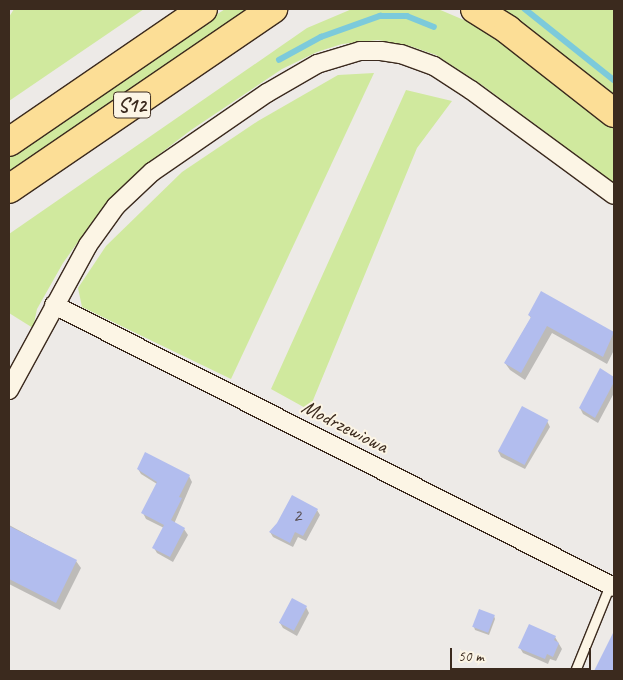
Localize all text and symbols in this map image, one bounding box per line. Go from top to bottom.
road number: S12 [112,88,152,122]
street label: Modrzewiowa [298,394,392,458]
house number: 2 [293,505,301,527]
scale bar [453,638,594,670]
text: 50 m [458,647,484,666]

